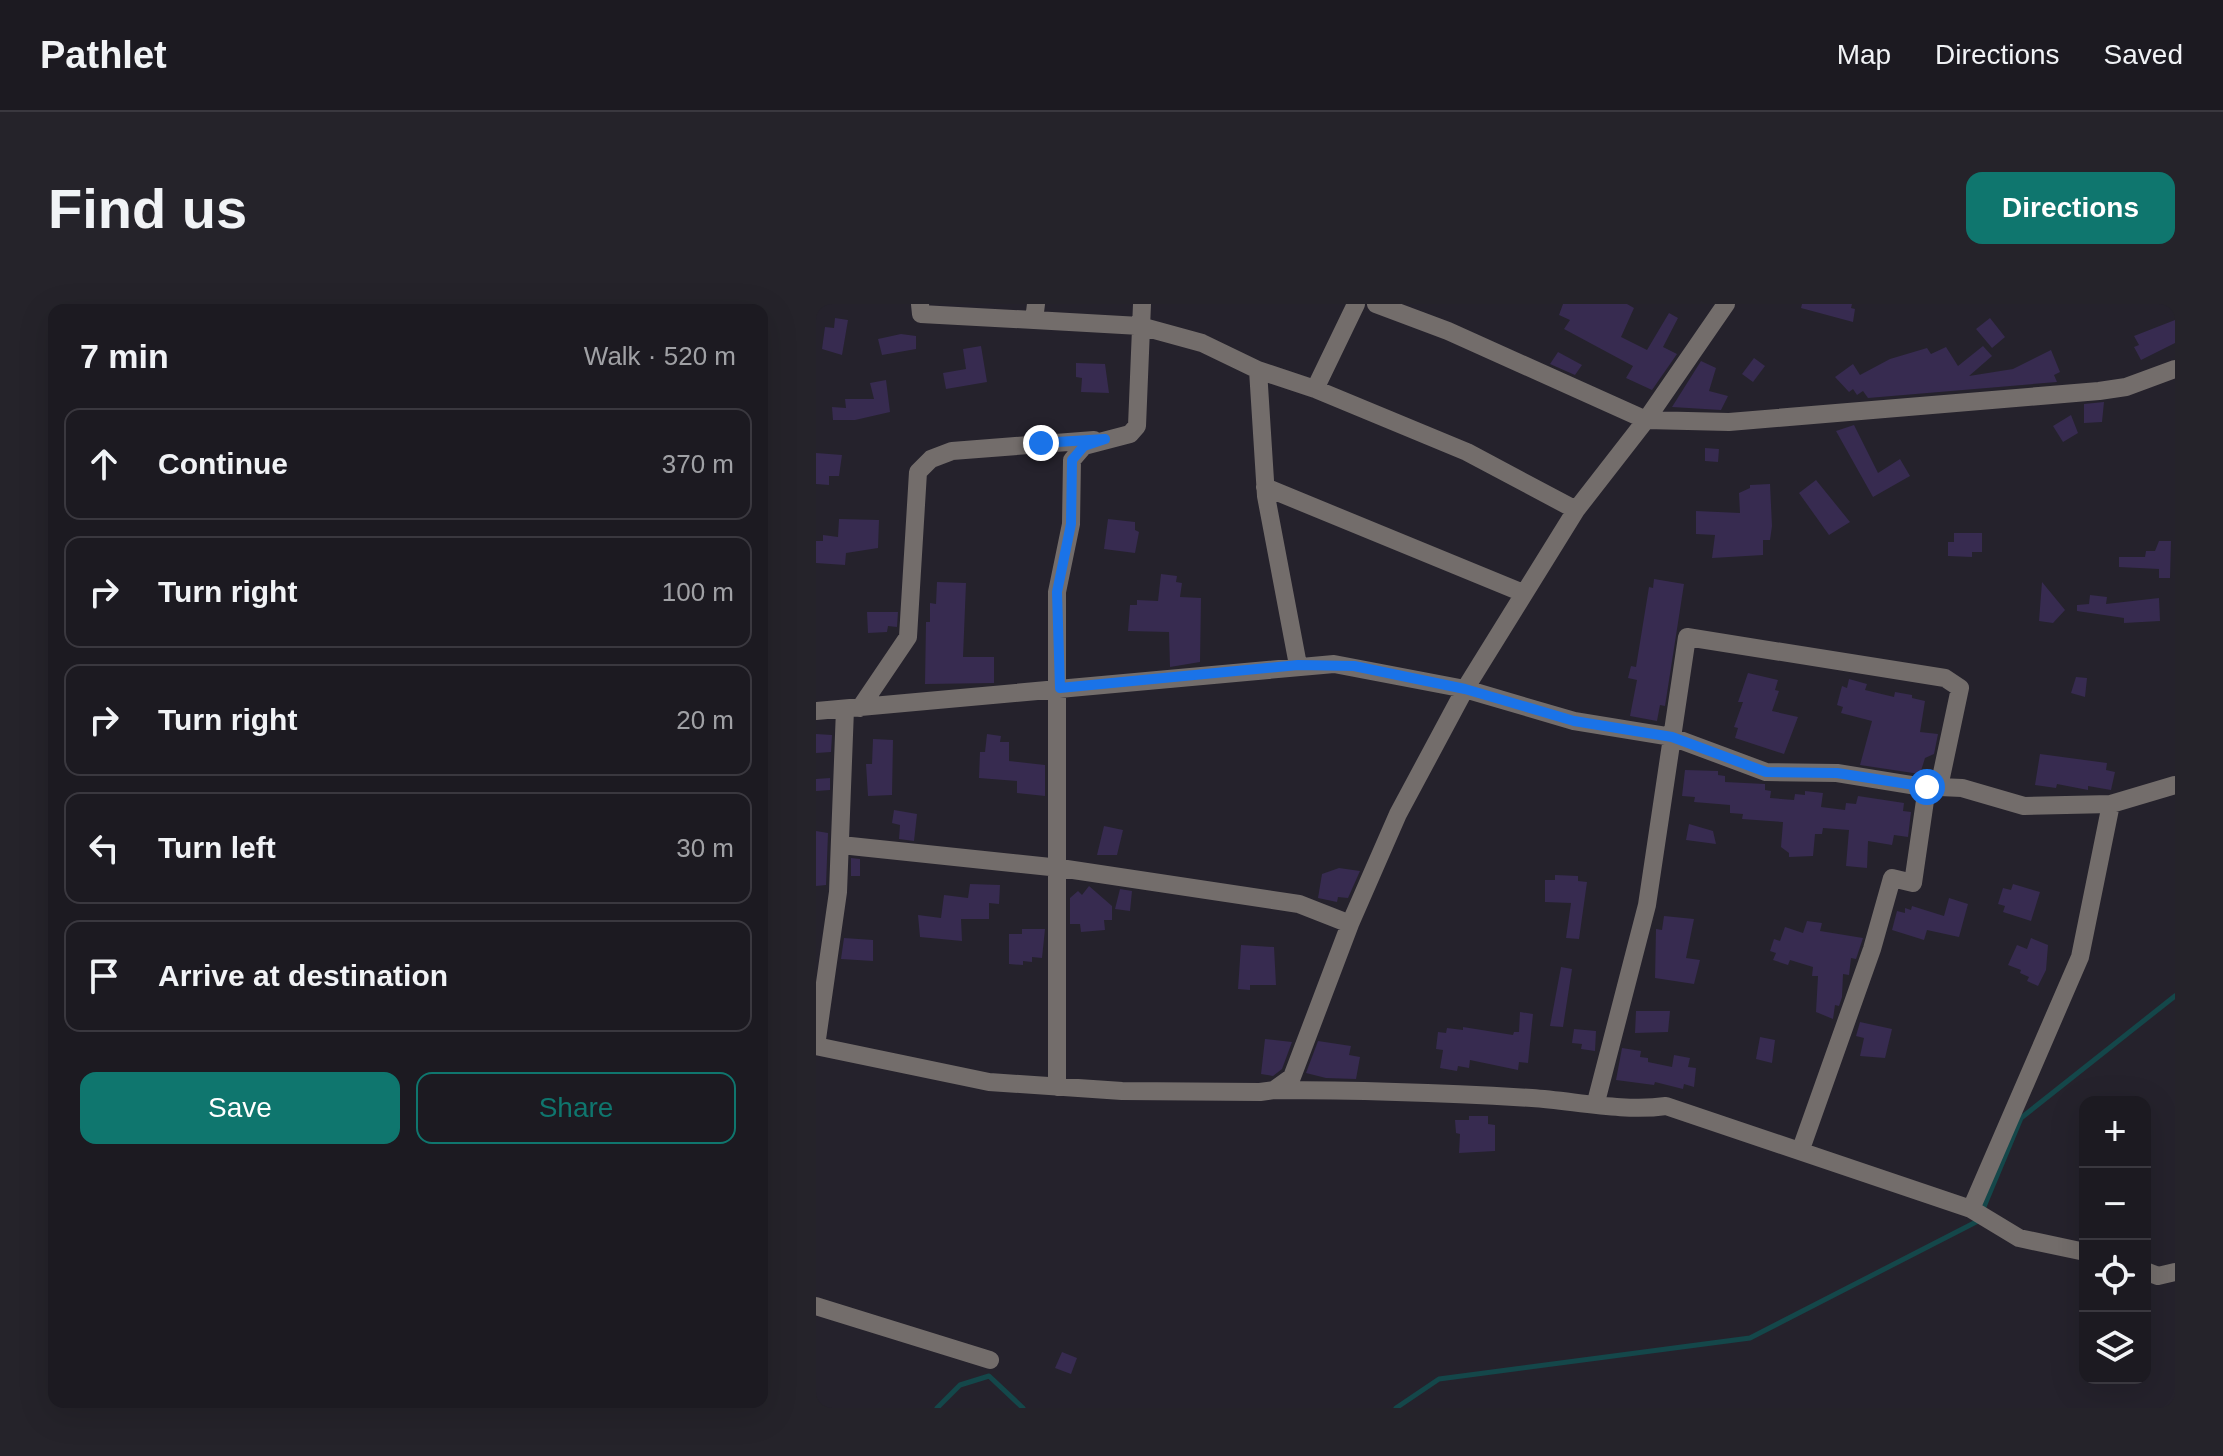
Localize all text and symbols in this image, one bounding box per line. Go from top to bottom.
text: Pathlet [40,34,167,76]
text: Map [1837,39,1891,70]
text: Directions [1935,39,2060,70]
text: Saved [2104,39,2183,70]
button: Directions [1966,172,2175,244]
text: Find us [48,177,247,240]
text: 7 min [80,337,169,375]
text: Walk · 520 m [584,341,736,371]
route end [1023,425,1059,461]
icon: ahead [82,442,126,486]
text: Continue [158,447,288,480]
text: 370 m [662,449,734,479]
icon: right [82,570,126,614]
text: Turn right [158,575,297,608]
text: 100 m [662,577,734,607]
icon: right [82,698,126,742]
text: Turn right [158,703,297,736]
text: 20 m [676,705,734,735]
route start [1909,769,1945,805]
icon: left [82,826,126,870]
text: Turn left [158,831,276,864]
text: 30 m [676,833,734,863]
icon: arrive [82,954,126,998]
text: Arrive at destination [158,959,448,992]
button: Save [80,1072,400,1144]
button: Share [416,1072,736,1144]
map controls [2079,1096,2151,1384]
button: + [2079,1096,2151,1168]
button: − [2079,1168,2151,1240]
button: locate [2079,1240,2151,1312]
button: layers [2079,1312,2151,1384]

